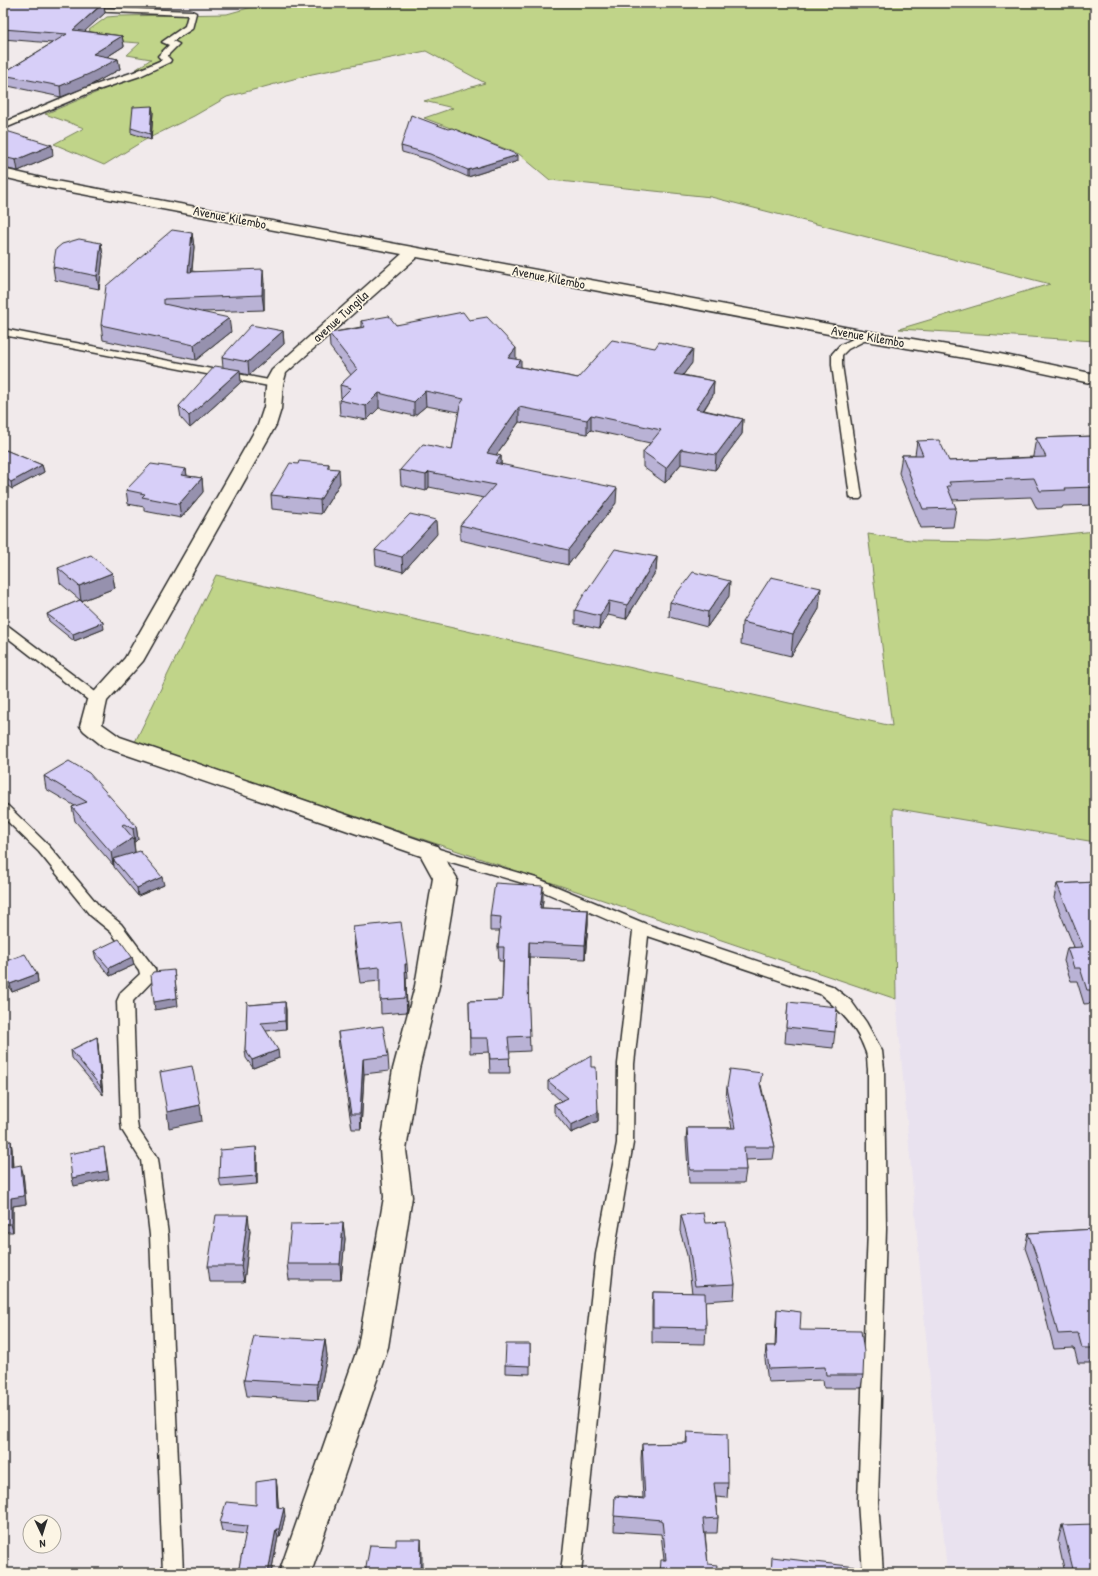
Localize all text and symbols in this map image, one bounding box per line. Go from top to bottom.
street label: Avenue Kilembo [192,201,268,233]
street label: Avenue Kilembo [511,261,587,293]
street label: avenue Tungila [308,286,372,346]
street label: Avenue Kilembo [830,321,906,351]
north arrow [22,1514,62,1554]
text: N [39,1537,46,1551]

